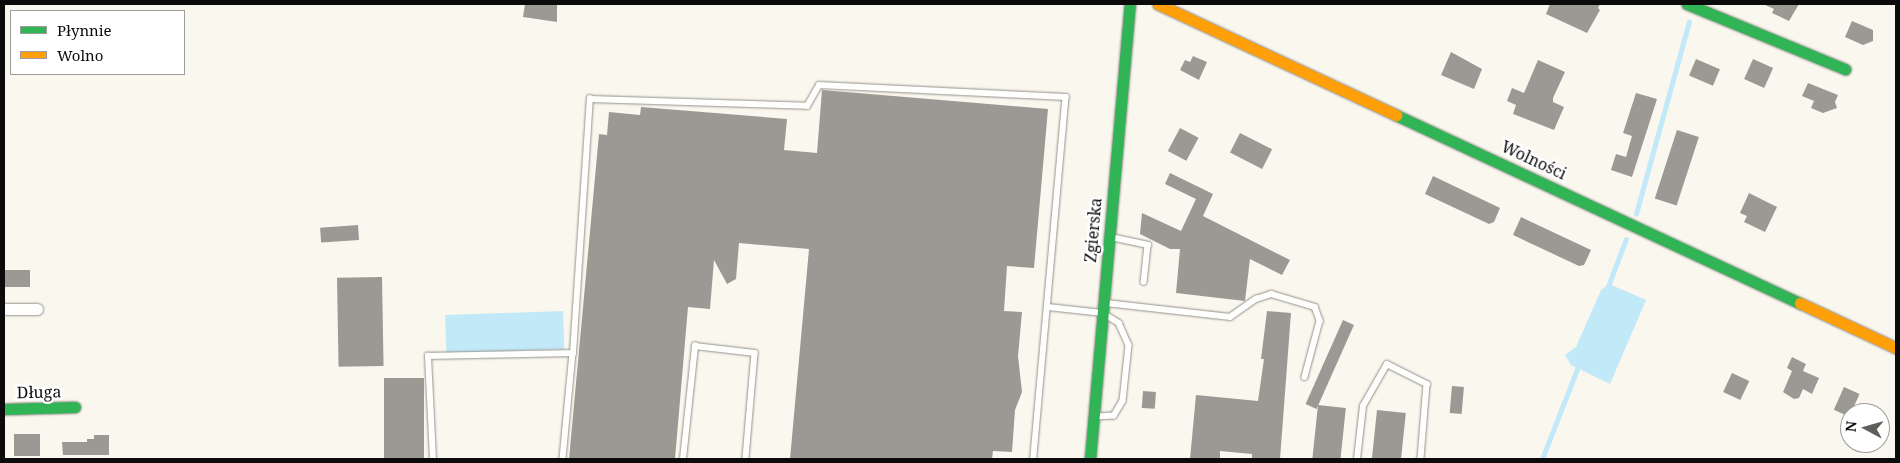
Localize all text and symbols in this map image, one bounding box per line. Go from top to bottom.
legend [10,10,185,75]
text: Płynnie [57,20,112,40]
text: Wolno [57,45,103,65]
street label: Wolności [1498,137,1570,183]
street label: Zgierska [1081,197,1105,263]
street label: Długa [17,382,61,402]
north arrow [1840,403,1890,453]
text: N [1841,420,1861,433]

